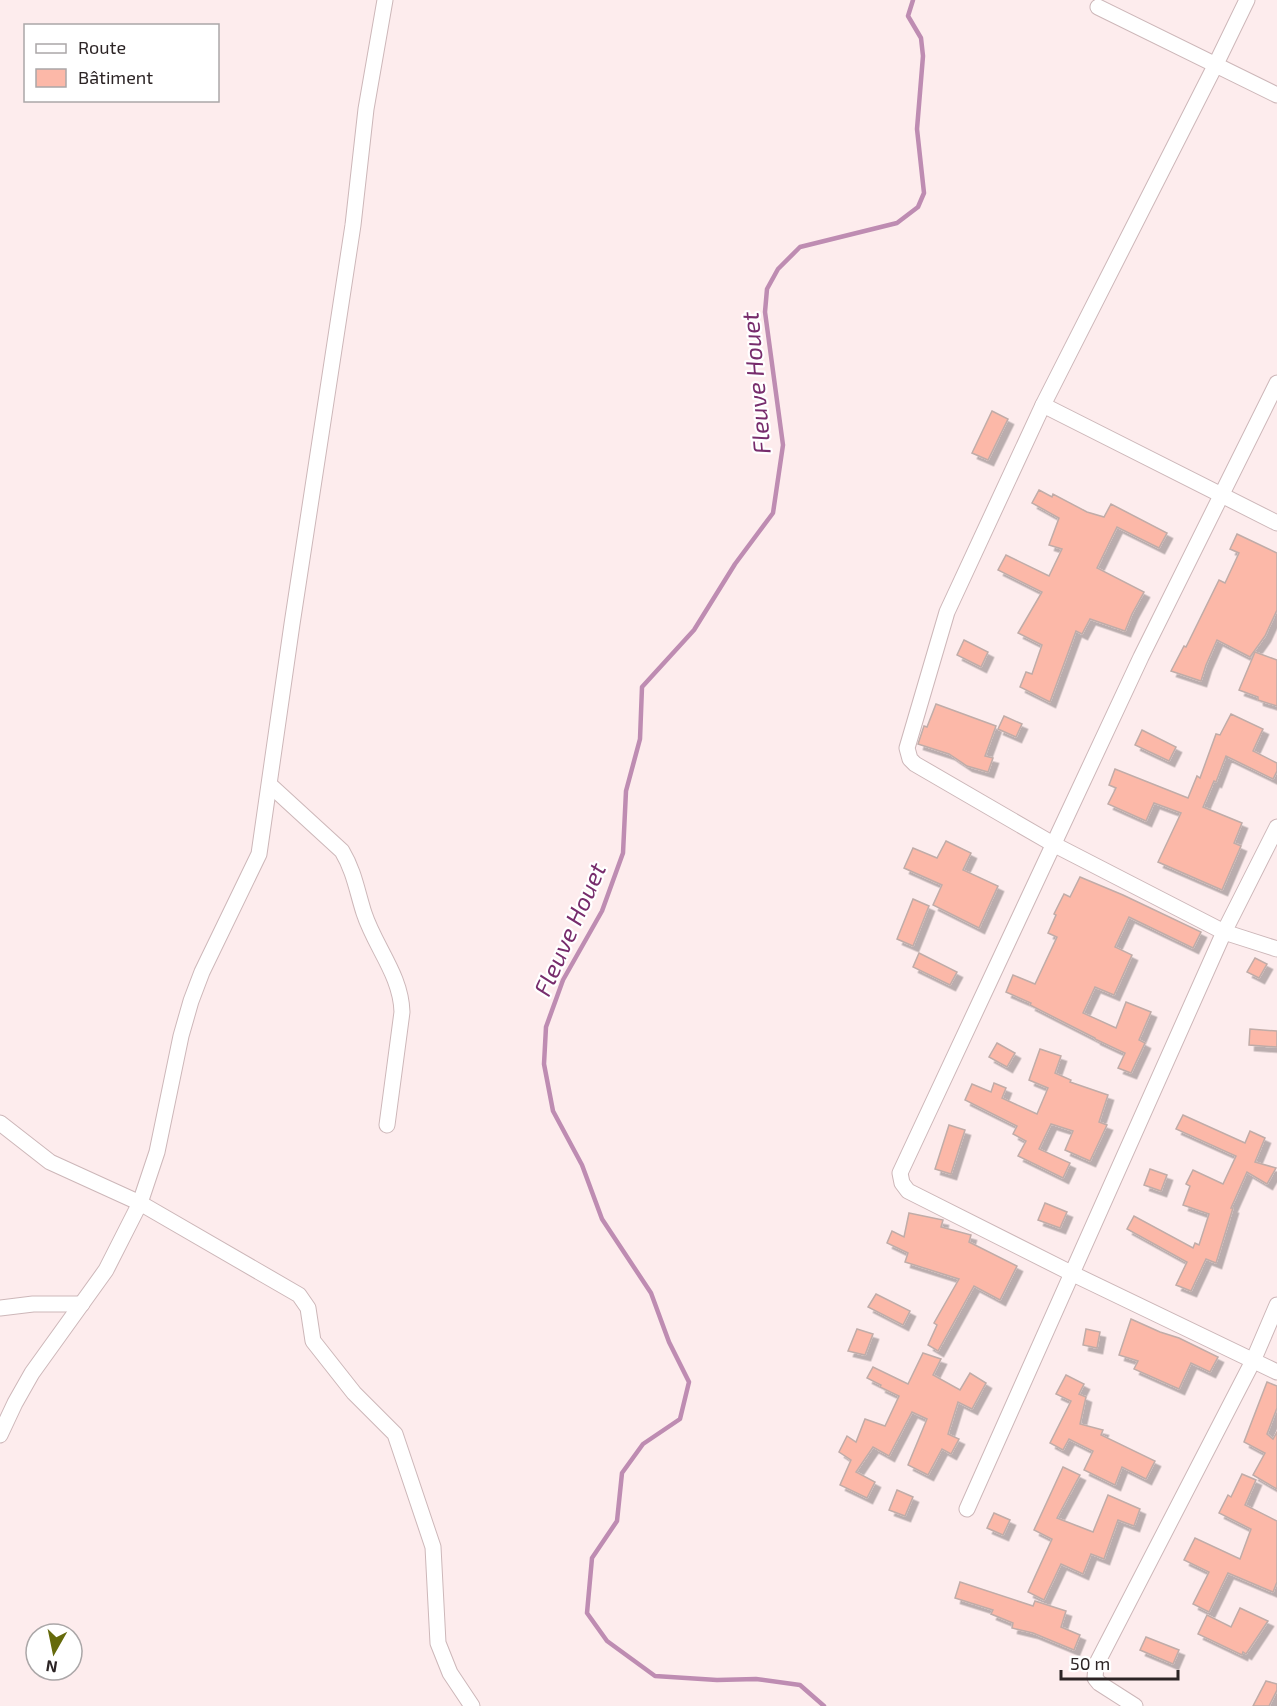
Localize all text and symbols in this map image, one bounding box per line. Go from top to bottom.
legend [24,24,219,102]
text: Route [78,36,126,58]
text: Bâtiment [78,66,153,88]
water label: Fleuve Houet [734,310,776,455]
water label: Fleuve Houet [527,857,612,1000]
north arrow [24,1622,84,1682]
scale bar [1061,1643,1178,1681]
text: 50 m [1070,1652,1110,1674]
text: N [44,1657,59,1678]

